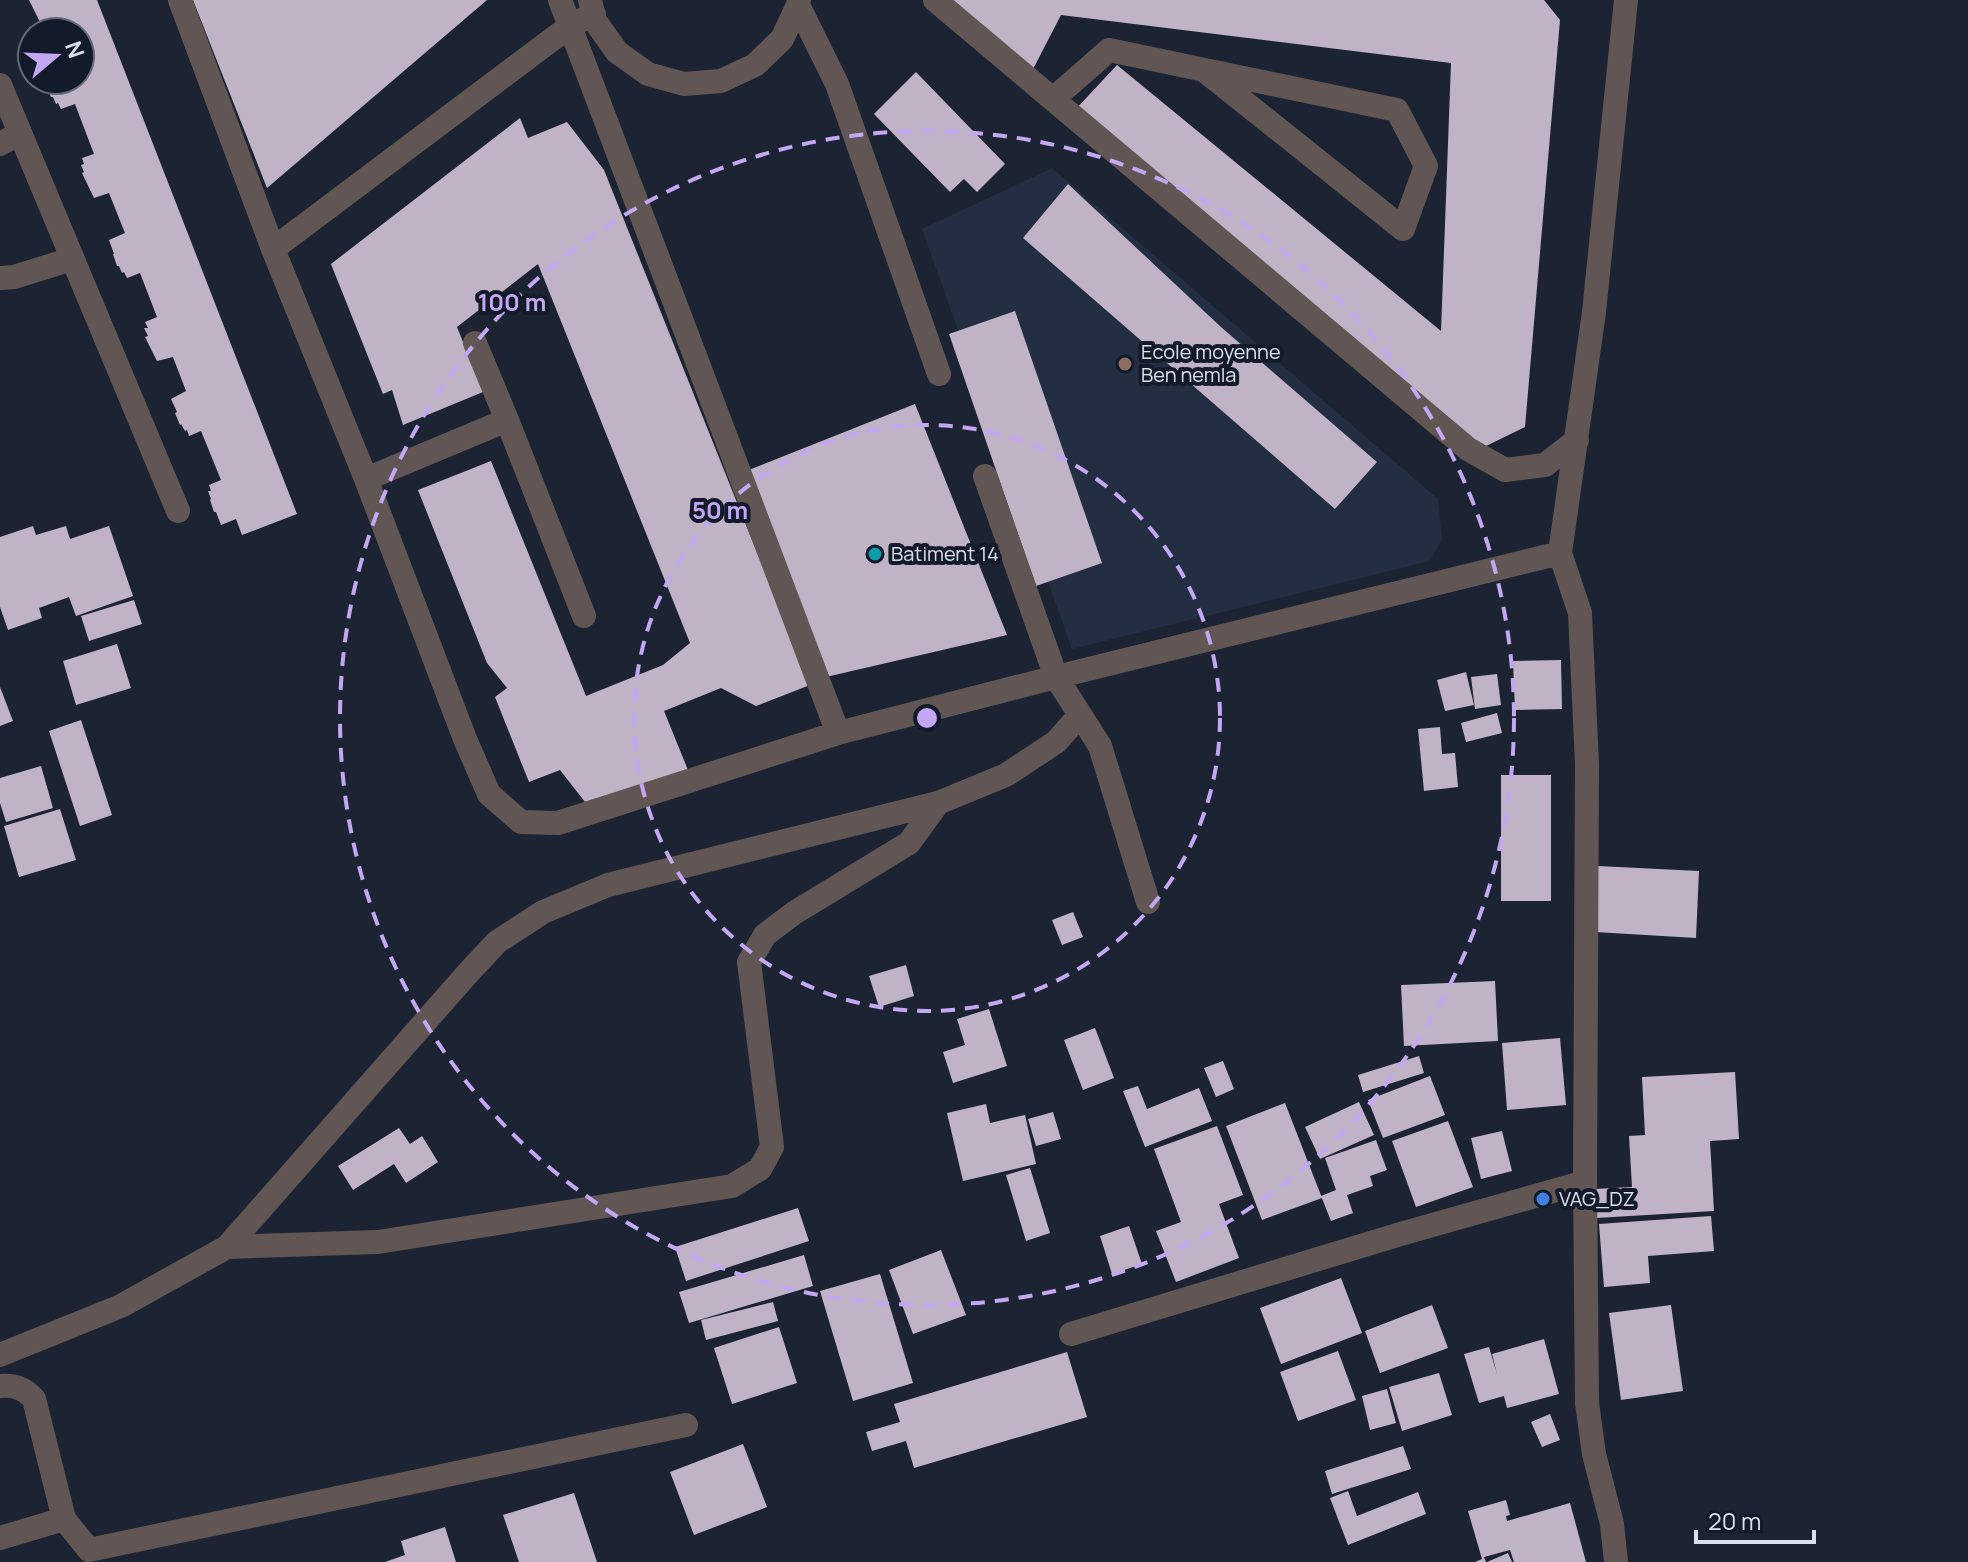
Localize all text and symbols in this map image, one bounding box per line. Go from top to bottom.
north arrow [16,16,96,96]
text: N [58,37,92,62]
text: 100 m [478,285,546,318]
place label: Ecole moyenne Ben nemla [1141,338,1281,388]
marker: Ecole moyenne Ben nemla [1116,355,1134,373]
text: 50 m [692,493,748,526]
place label: Batiment 14 [891,540,999,567]
marker: Batiment 14 [866,545,884,563]
centre of rings [913,704,941,732]
place label: VAG_DZ [1559,1185,1635,1212]
marker: VAG_DZ [1534,1190,1552,1208]
scale bar [1696,1494,1814,1544]
text: 20 m [1708,1504,1761,1537]

